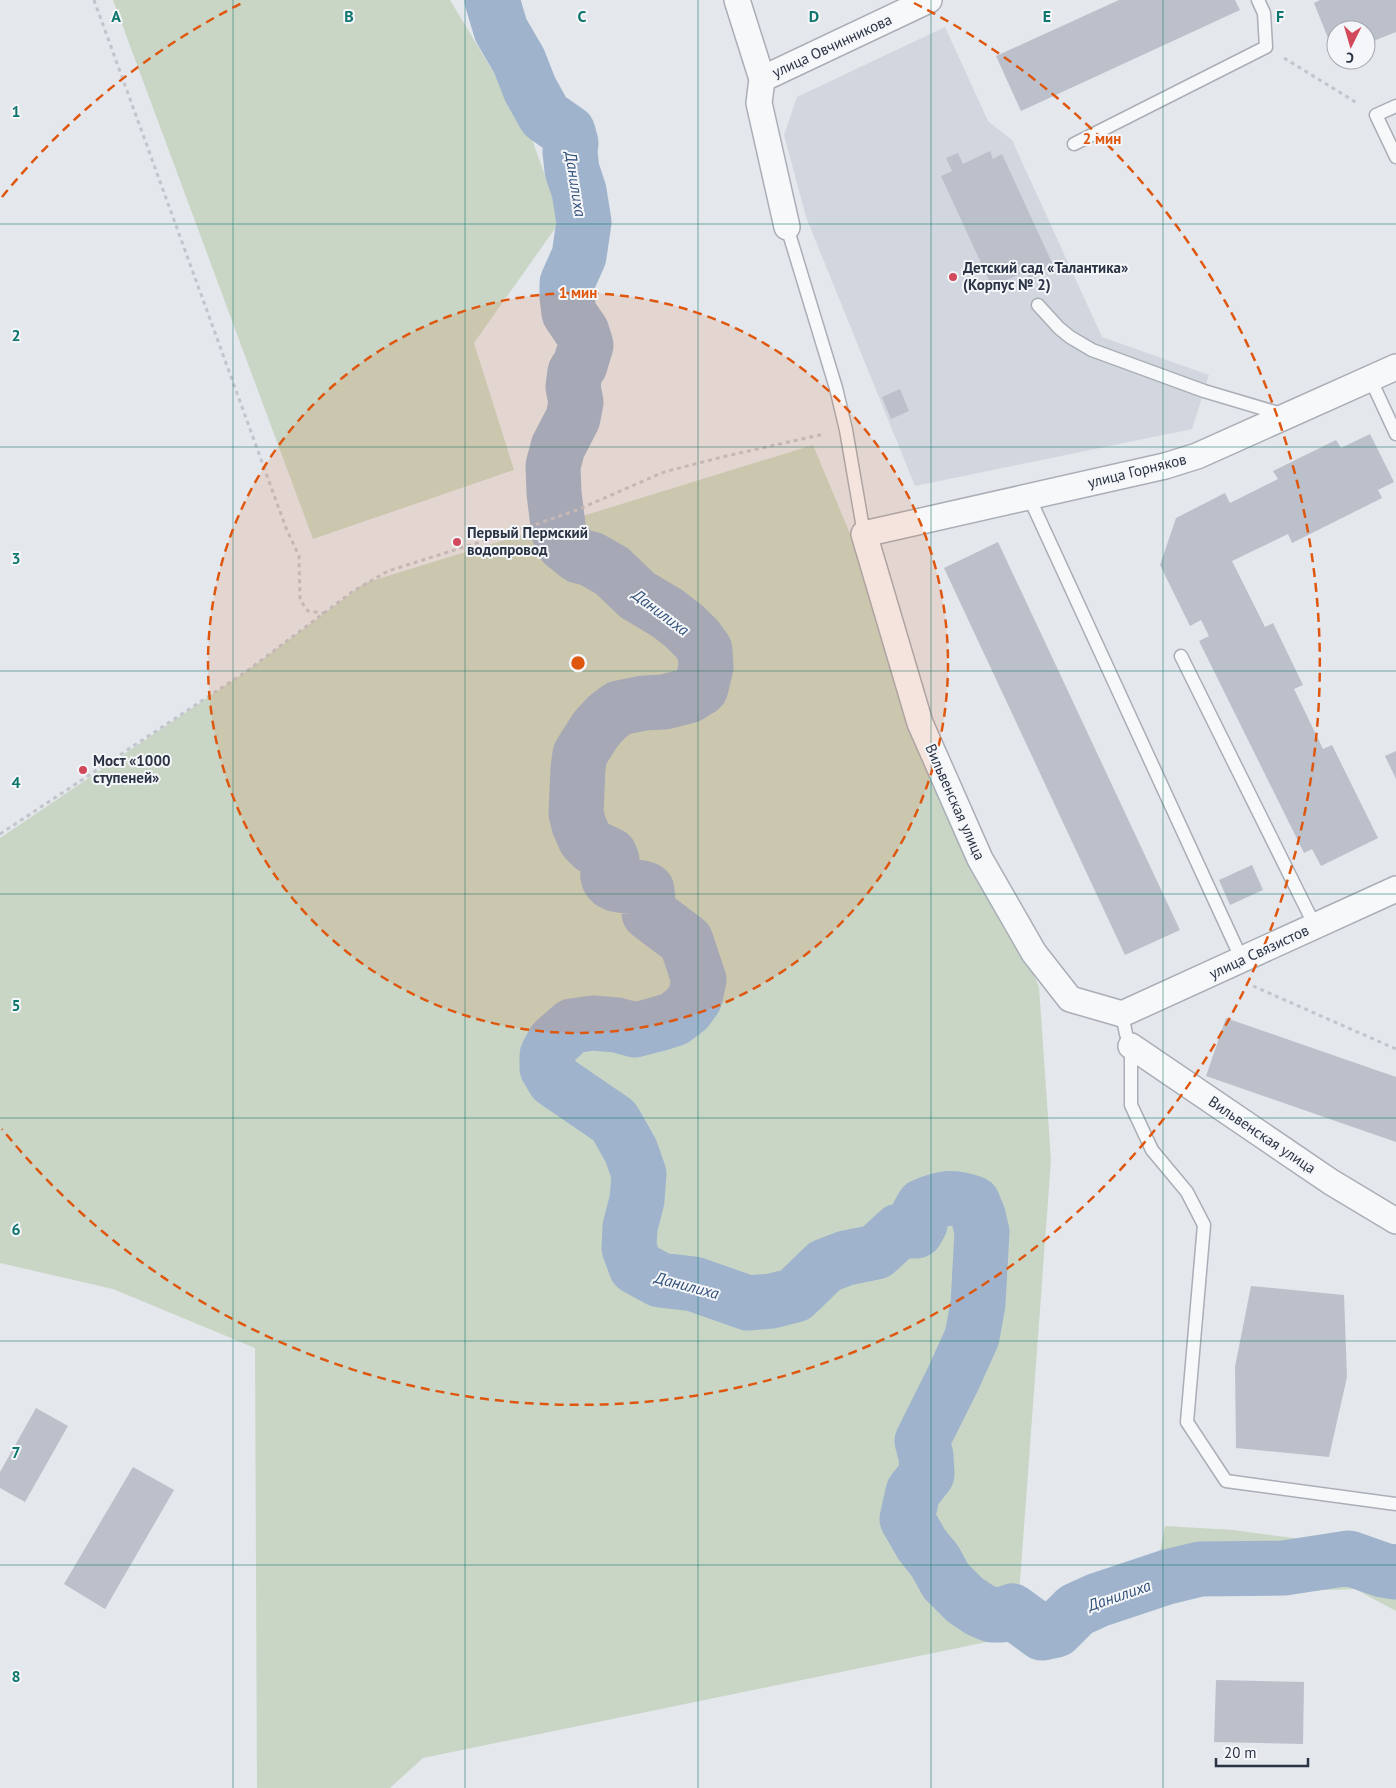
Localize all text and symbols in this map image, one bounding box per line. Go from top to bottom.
text: A [111,6,121,26]
text: B [344,6,354,26]
text: C [578,6,587,26]
text: D [809,6,819,26]
text: E [1043,6,1051,26]
text: F [1276,6,1284,26]
street label: улица Овчинникова [769,10,895,82]
north arrow [1326,20,1376,70]
text: С [1345,49,1355,67]
text: 1 [11,101,21,121]
text: 2 мин [1083,129,1121,148]
water label: Данилиха [561,148,591,218]
place label: Детский сад «Талантика» (Корпус № 2) [963,258,1128,294]
marker: Детский сад «Талантика» (Корпус № 2) [947,271,959,283]
text: 1 мин [559,283,597,302]
text: 2 [11,325,21,345]
street label: улица Горняков [1086,449,1188,492]
place label: Первый Пермский водопровод [467,523,588,559]
marker: Первый Пермский водопровод [451,536,463,548]
text: 3 [11,548,21,568]
water label: Данилиха [627,583,693,640]
centre of rings [569,654,587,672]
street label: Вильвенская улица [921,741,990,863]
place label: Мост «1000 ступеней» [93,751,170,787]
marker: Мост «1000 ступеней» [77,764,89,776]
text: 4 [11,772,21,792]
street label: улица Связистов [1206,920,1312,983]
text: 5 [11,995,21,1015]
street label: Вильвенская улица [1205,1092,1320,1178]
text: 6 [11,1219,21,1239]
water label: Данилиха [651,1266,721,1303]
text: 7 [11,1442,21,1462]
water label: Данилиха [1083,1575,1153,1616]
text: 8 [11,1666,21,1686]
scale bar [1216,1736,1308,1768]
text: 20 m [1224,1743,1257,1762]

